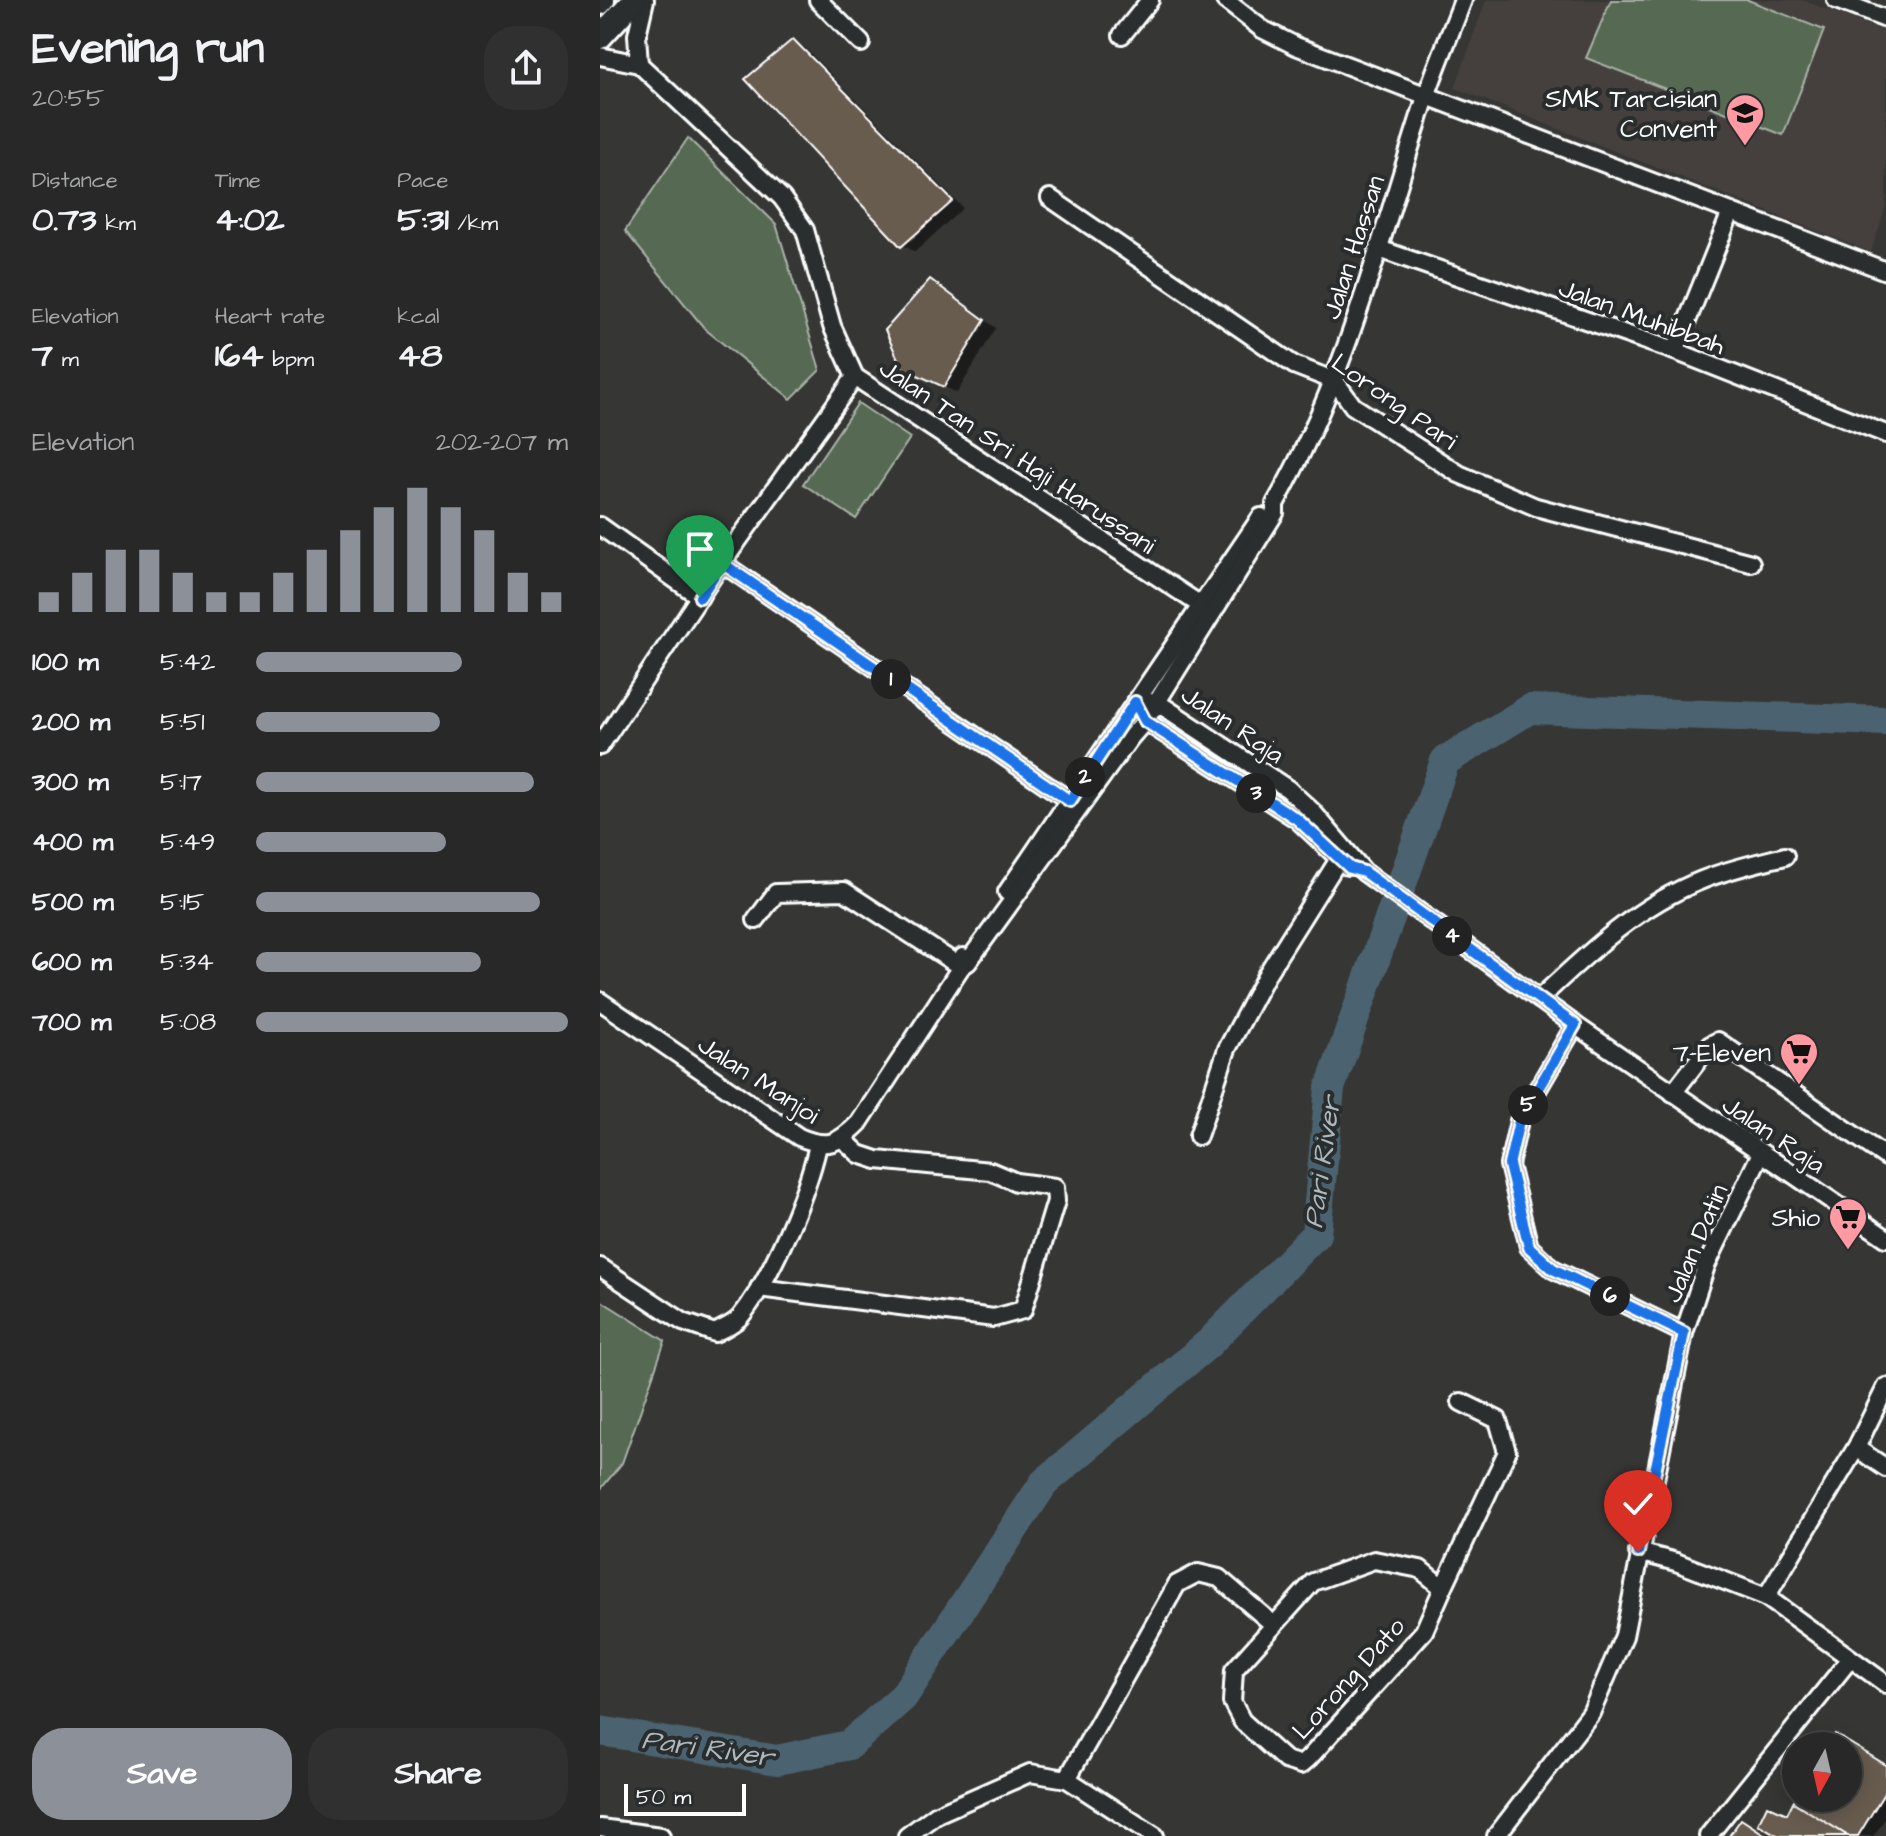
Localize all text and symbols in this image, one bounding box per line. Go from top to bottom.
text: Evening run [32,19,264,80]
button: share [484,26,568,110]
text: 20:55 [32,80,104,116]
place label: SMK Tarcisian Convent [1545,81,1717,147]
school or university icon: SMK Tarcisian Convent [1724,92,1766,147]
text: Distance [32,165,118,196]
text: Time [215,165,261,196]
text: Pace [397,165,448,196]
street label: Jalan Hassan [1314,171,1394,324]
text: 0.73 [32,196,96,244]
text: 4:02 [215,196,284,244]
text: 5:31 [397,196,449,244]
text: km [96,208,136,239]
text: /km [449,208,498,239]
street label: Jalan Muhibbah [1553,270,1730,364]
text: Elevation [32,301,119,332]
text: Heart rate [215,301,325,332]
text: kcal [397,301,439,332]
text: 7 [32,332,53,380]
text: 164 [215,332,263,380]
text: 48 [397,332,443,380]
text: m [53,344,79,375]
text: bpm [263,344,314,375]
street label: Lorong Pari [1323,345,1465,460]
street label: Jalan Tan Sri Haji Harussani [872,351,1163,563]
text: Elevation [32,424,134,460]
text: 202–207 m [436,424,568,460]
pin [666,515,734,597]
icon: arrive [678,527,722,571]
text: 100 m [32,644,99,680]
text: 5:42 [160,644,215,680]
pin: 1 [871,659,911,699]
text: 1 [890,663,892,694]
street label: Jalan Raja [1174,677,1291,773]
text: 200 m [32,704,110,740]
text: 5:51 [160,704,204,740]
pin: 2 [1065,757,1105,797]
text: 2 [1079,761,1091,792]
text: 300 m [32,764,109,800]
text: 5:17 [160,764,202,800]
pin: 3 [1236,773,1276,813]
text: 3 [1250,777,1262,808]
text: 400 m [32,824,113,860]
text: 5:49 [160,824,215,860]
text: 500 m [32,884,114,920]
text: 5:15 [160,884,204,920]
pin: 4 [1432,916,1472,956]
text: 4 [1445,920,1459,951]
text: 600 m [32,944,112,980]
text: 5:34 [160,944,214,980]
text: 700 m [32,1004,111,1040]
text: 5:08 [160,1004,216,1040]
street label: Jalan Manjoi [691,1027,826,1133]
supermarket icon: 7-Eleven [1778,1031,1820,1086]
place label: 7-Eleven [1673,1035,1771,1071]
pin: 5 [1508,1085,1548,1125]
street label: Jalan Raja [1715,1087,1832,1183]
text: 5 [1520,1089,1536,1120]
water label: Pari River [1294,1091,1351,1230]
street label: Jalan Datin [1655,1179,1737,1308]
supermarket icon: Shio [1827,1196,1869,1251]
place label: Shio [1772,1200,1820,1236]
pin: 6 [1590,1276,1630,1316]
text: 6 [1603,1280,1617,1311]
pin [1604,1470,1672,1552]
icon: check [1616,1482,1660,1526]
street label: Lorong Dato [1284,1609,1415,1749]
water label: Pari River [640,1720,779,1777]
button: Save [32,1728,292,1820]
button: Share [308,1728,568,1820]
north arrow [1782,1732,1862,1812]
map controls [1782,1732,1862,1812]
scale bar [624,1780,746,1816]
text: 50 m [636,1782,691,1813]

